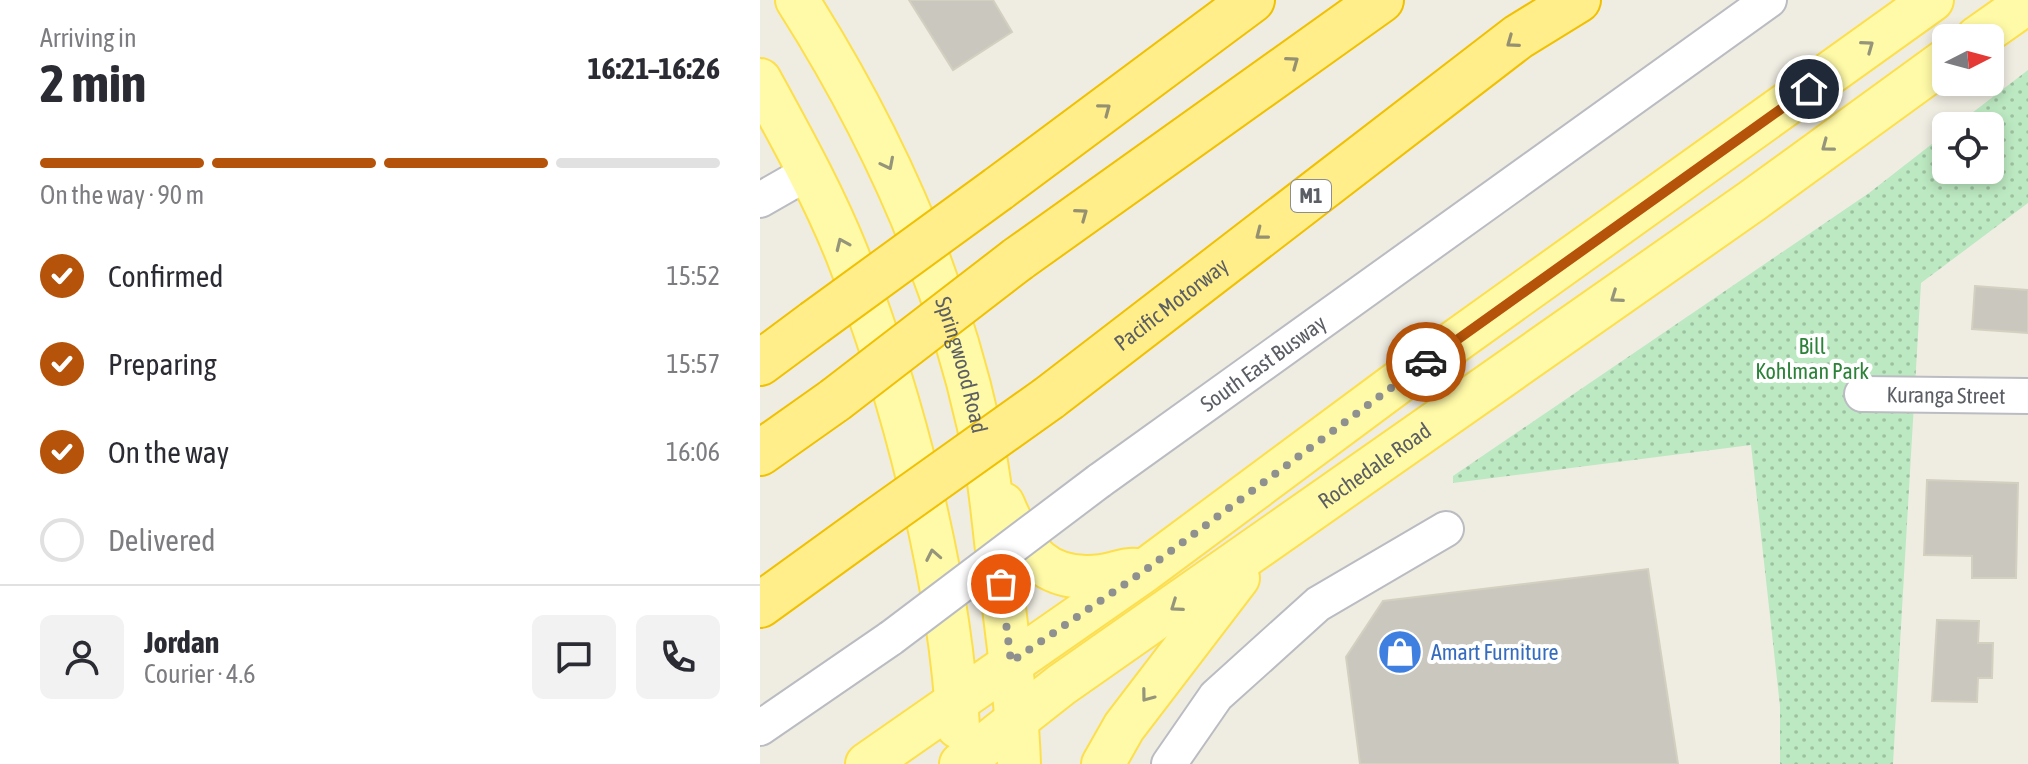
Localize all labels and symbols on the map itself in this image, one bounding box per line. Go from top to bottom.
north arrow [1932,24,2004,96]
one-way arrow [1506,32,1521,47]
one-way arrow [1859,41,1874,56]
pin [1775,55,1843,123]
one-way arrow [1285,58,1299,72]
one-way arrow [1097,104,1111,118]
one-way arrow [1821,136,1836,150]
one-way arrow [879,155,894,170]
road number: M1 [1291,180,1331,212]
one-way arrow [1073,209,1087,223]
one-way arrow [1255,225,1270,239]
one-way arrow [836,238,852,252]
street label: Pacific Motorway [1109,252,1233,356]
one-way arrow [1610,287,1624,302]
street label: Springwood Road [930,293,993,436]
street label: South East Busway [1195,309,1331,417]
courier [1386,322,1466,402]
park label: Bill Kohlman Park [1755,333,1869,384]
street label: Kuranga Street [1886,381,2006,409]
street label: Rochedale Road [1313,417,1436,514]
one-way arrow [926,549,943,562]
pin [967,550,1035,618]
one-way arrow [1170,596,1184,611]
shop icon: Amart Furniture [1376,628,1424,676]
place label: Amart Furniture [1431,639,1558,665]
one-way arrow [1142,687,1157,702]

